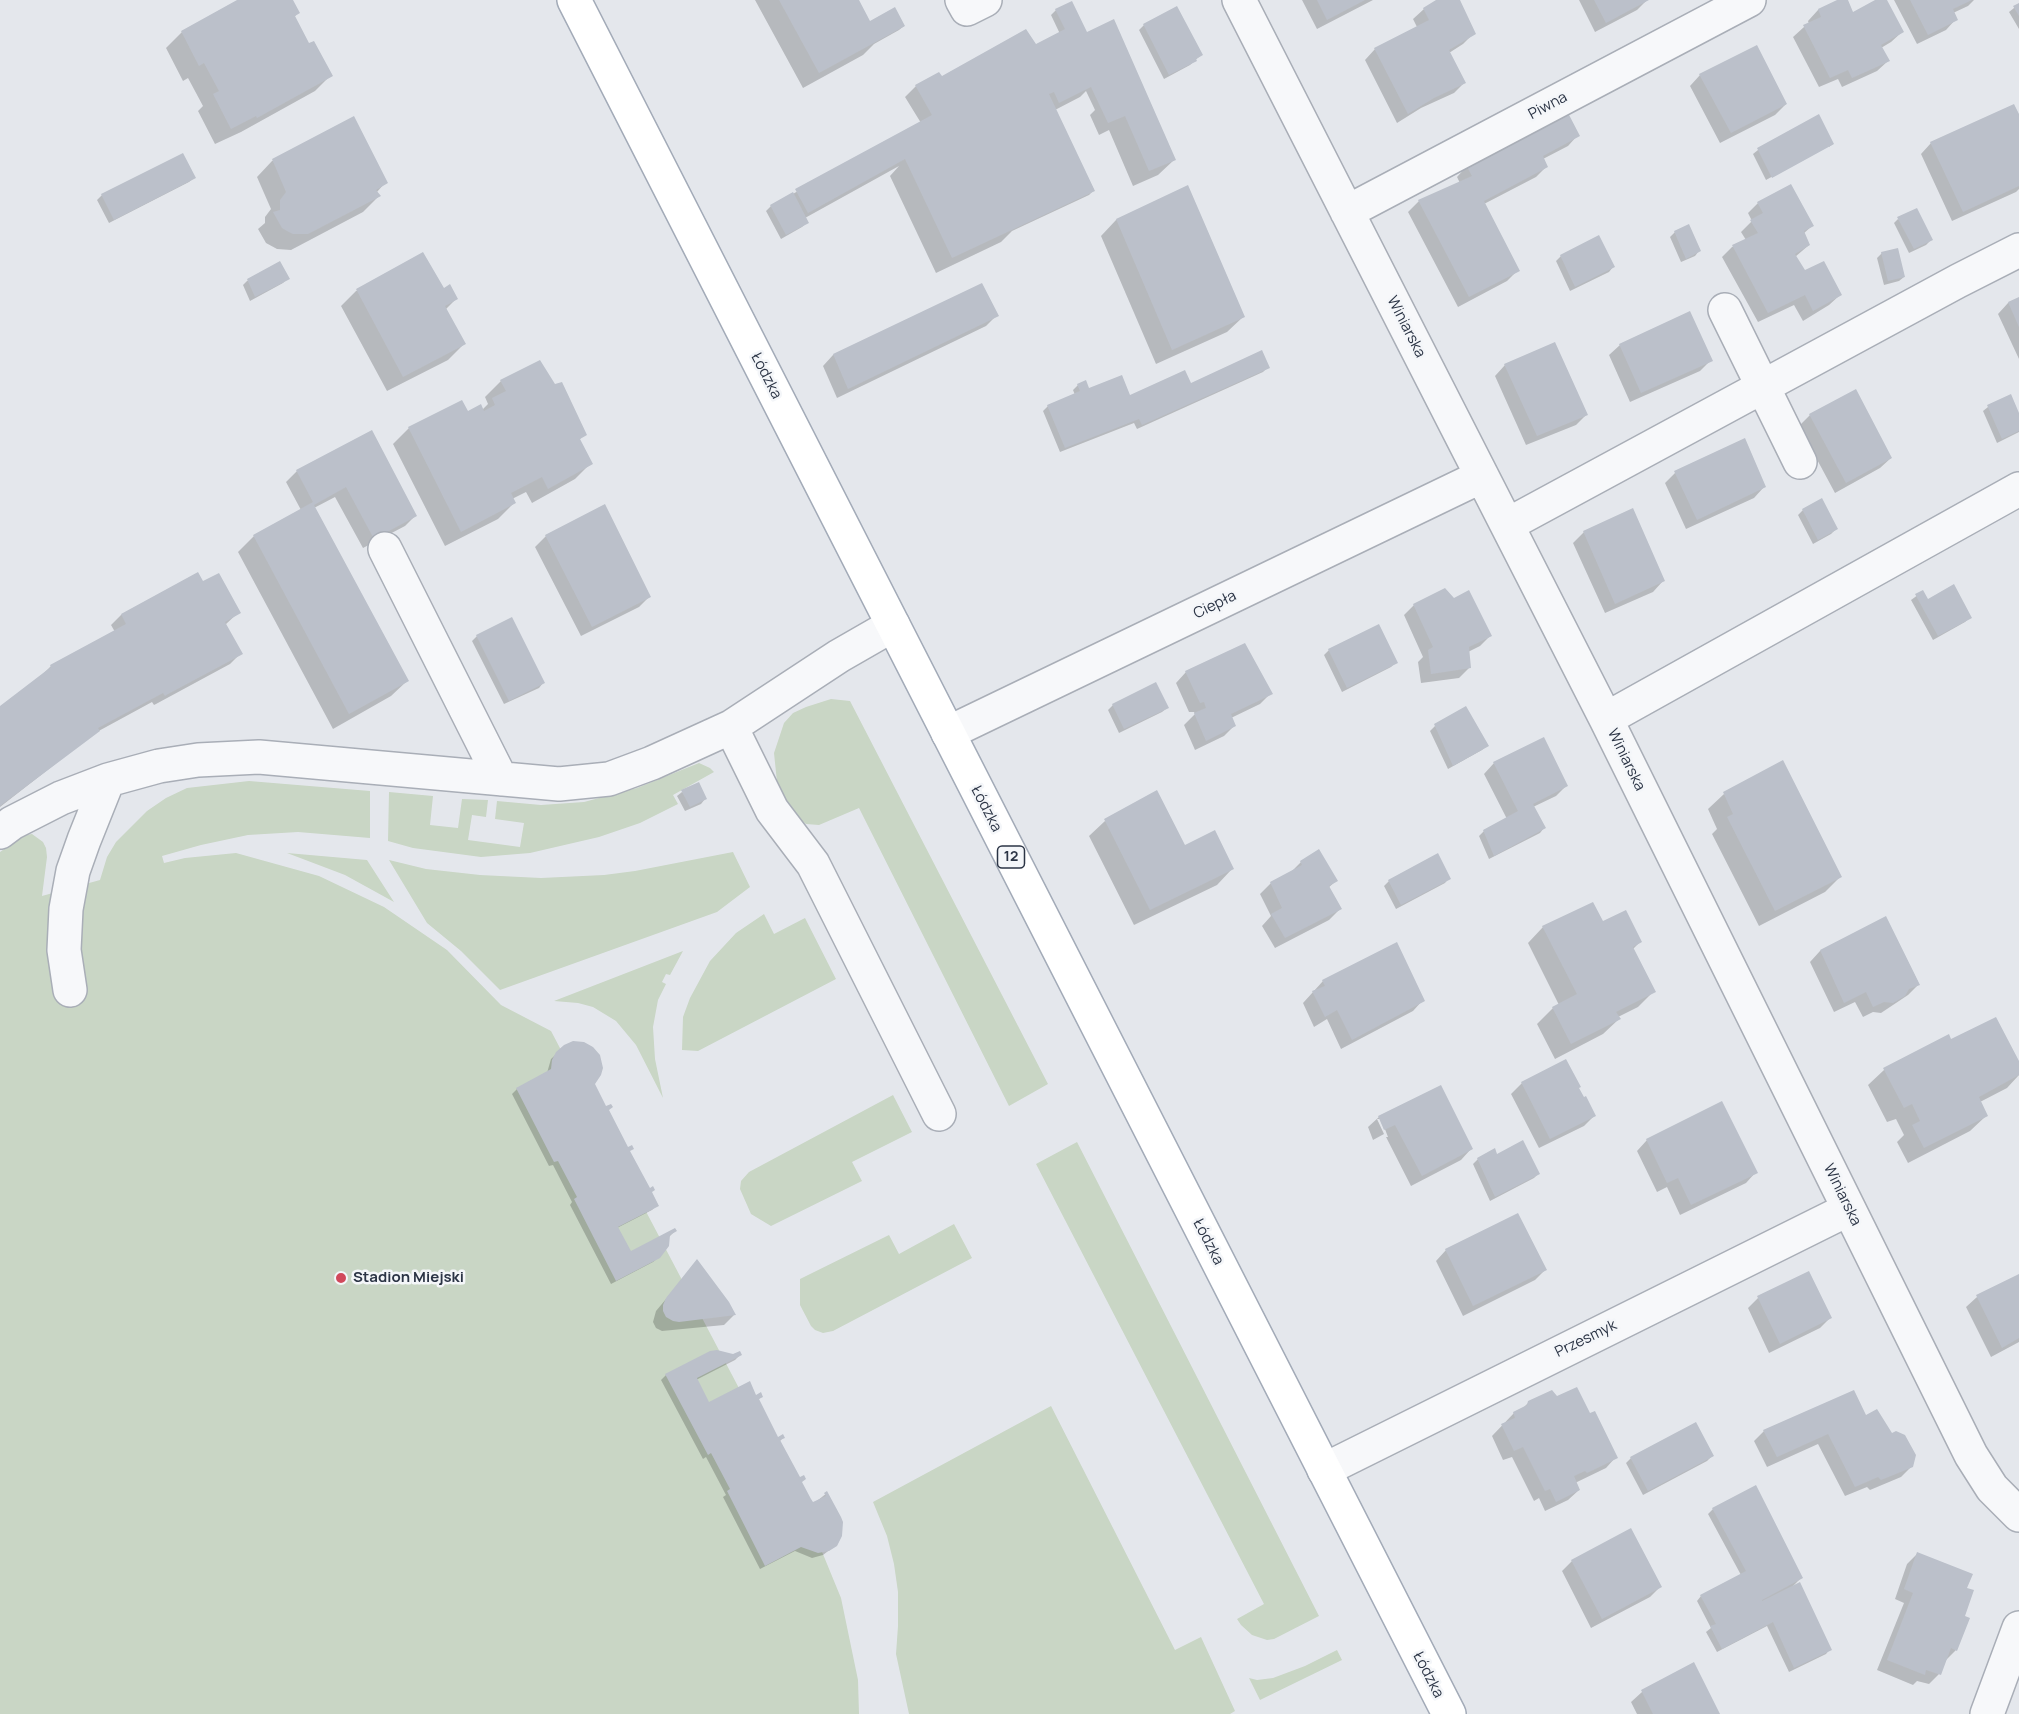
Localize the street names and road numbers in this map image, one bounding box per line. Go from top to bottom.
street label: Piwna [1526,88,1570,124]
street label: Winiarska [1383,293,1429,361]
street label: Łódzka [747,350,785,402]
street label: Ciepła [1191,587,1239,623]
street label: Winiarska [1603,726,1649,794]
street label: Łódzka [967,783,1005,835]
road number: 12 [998,846,1024,868]
street label: Winiarska [1819,1161,1865,1229]
street label: Łódzka [1189,1216,1227,1268]
street label: Przesmyk [1552,1316,1620,1362]
street label: Łódzka [1409,1649,1447,1701]

